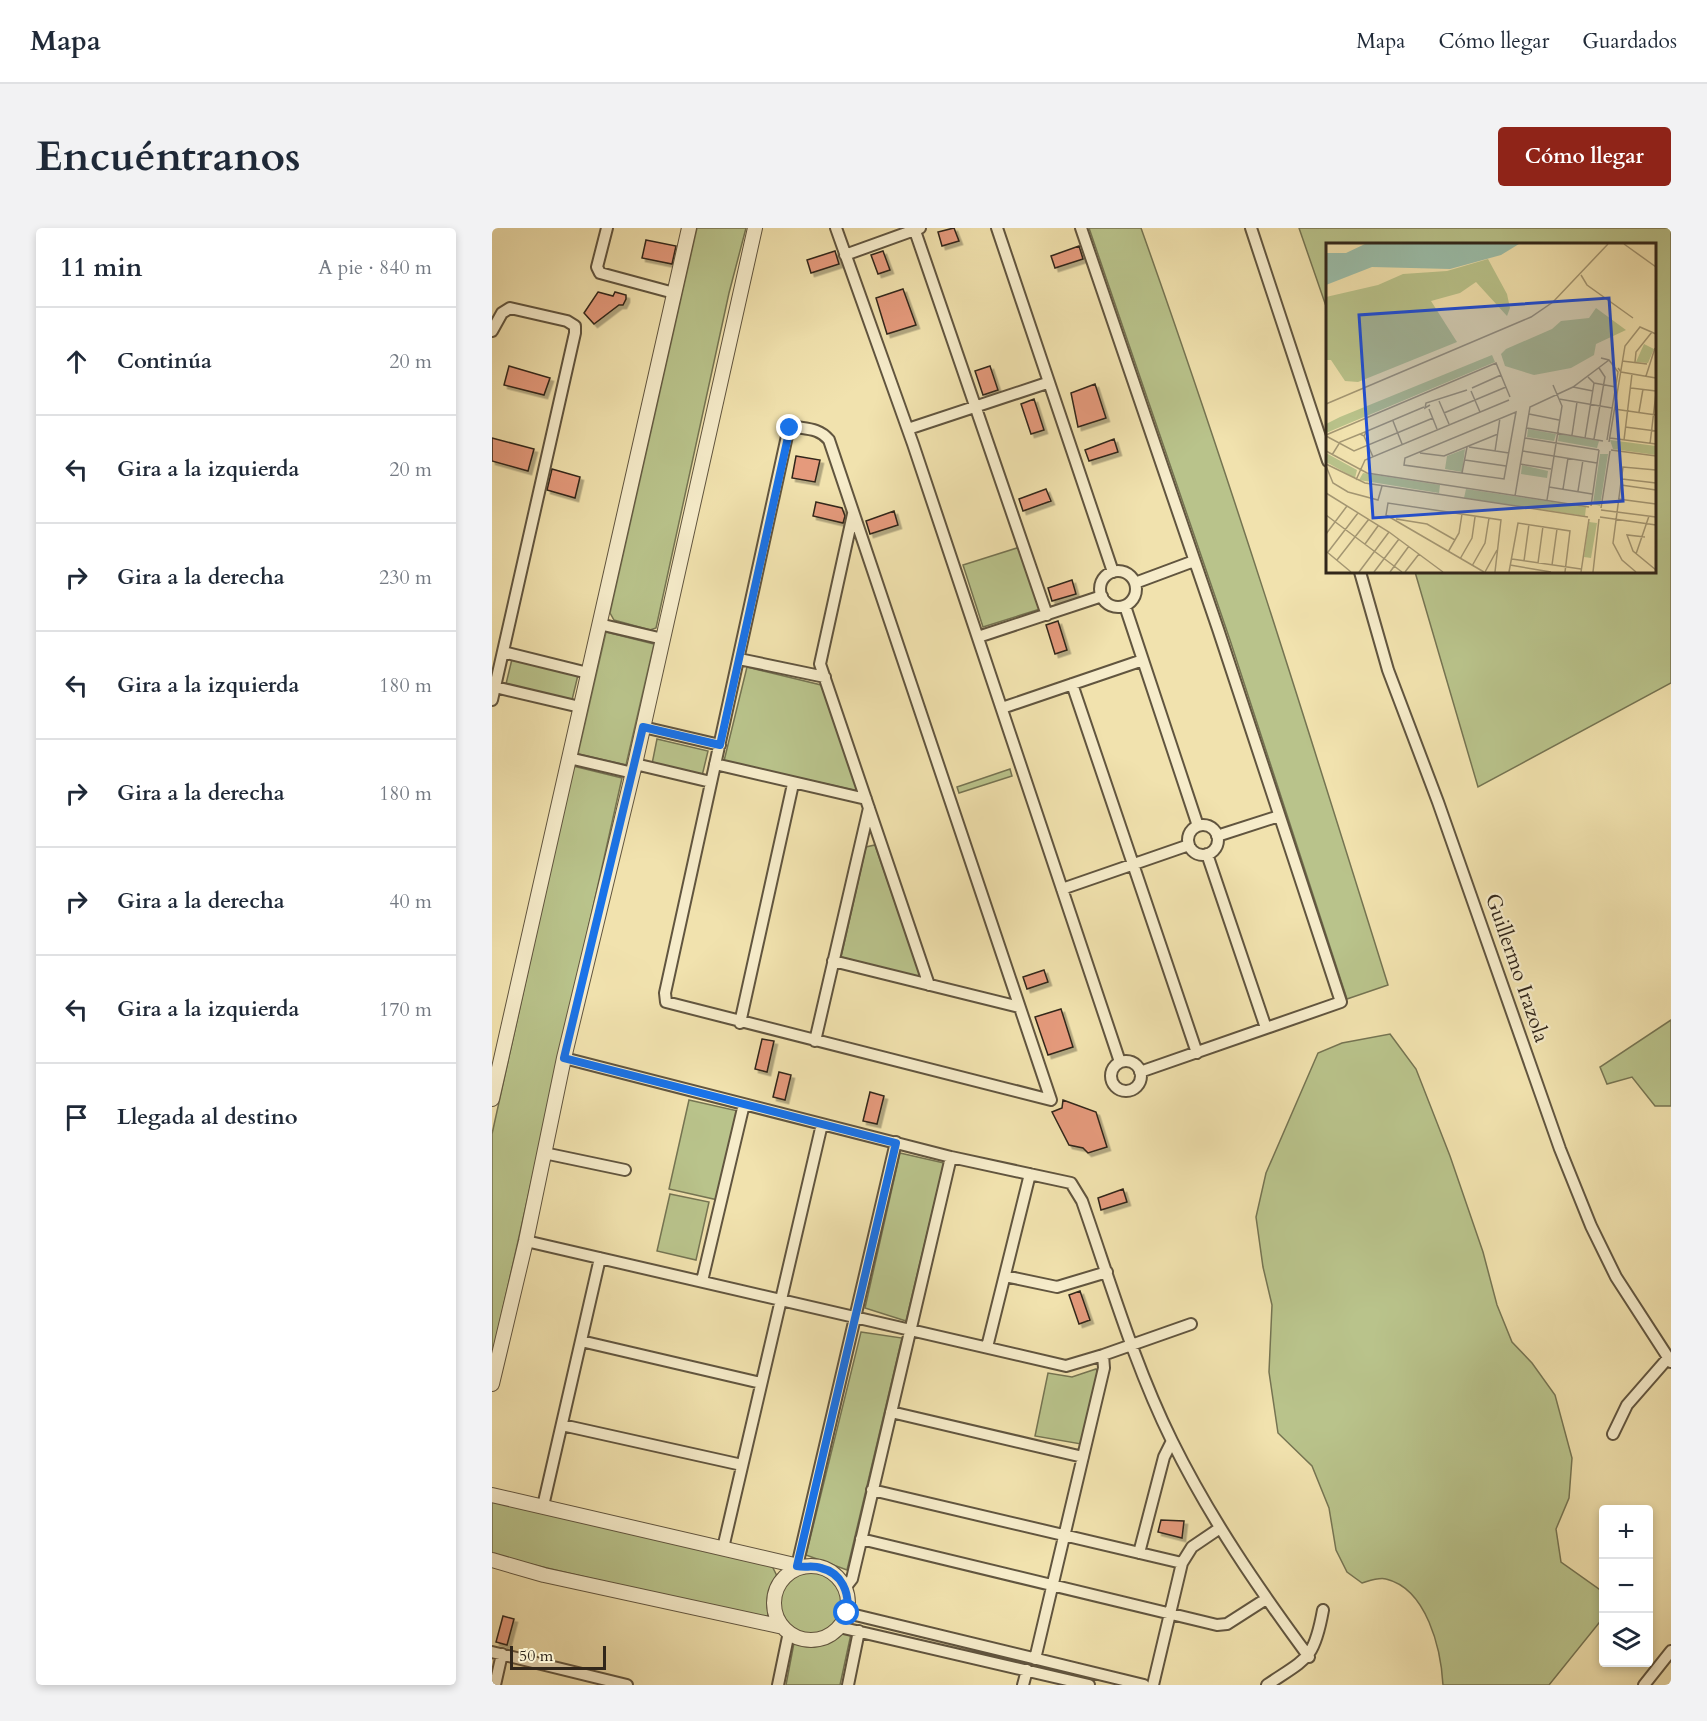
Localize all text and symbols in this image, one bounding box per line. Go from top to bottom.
text: Mapa [30,22,101,60]
text: Mapa [1356,27,1405,56]
text: Cómo llegar [1438,27,1549,56]
text: Guardados [1582,27,1677,56]
button: Cómo llegar [1498,127,1671,186]
text: Encuéntranos [36,128,301,185]
inset map [1326,243,1656,573]
text: 11 min [60,250,143,285]
text: A pie · 840 m [318,254,432,281]
icon: ahead [60,345,93,378]
text: Continúa [117,346,212,376]
text: 20 m [389,348,432,375]
route end [776,414,802,440]
icon: left [60,453,93,486]
text: Gira a la izquierda [117,454,300,484]
text: 20 m [389,456,432,483]
icon: right [60,561,93,594]
text: Gira a la derecha [117,562,285,592]
text: 230 m [379,564,432,591]
icon: left [60,669,93,702]
text: Gira a la izquierda [117,670,300,700]
text: 180 m [379,672,432,699]
icon: right [60,777,93,810]
text: Gira a la derecha [117,778,285,808]
text: 180 m [379,780,432,807]
icon: right [60,885,93,918]
text: Gira a la derecha [117,886,285,916]
text: 40 m [389,888,432,915]
street label: Guillermo Irazola [1478,890,1556,1046]
icon: left [60,993,93,1026]
text: Gira a la izquierda [117,994,300,1024]
text: 170 m [379,996,432,1023]
icon: arrive [60,1101,93,1134]
text: Llegada al destino [117,1102,298,1132]
map controls [1599,1505,1653,1667]
button: + [1599,1505,1653,1559]
button: − [1599,1559,1653,1613]
route start [833,1599,859,1625]
button: layers [1599,1613,1653,1667]
scale bar [510,1643,606,1670]
text: 50 m [519,1645,553,1667]

